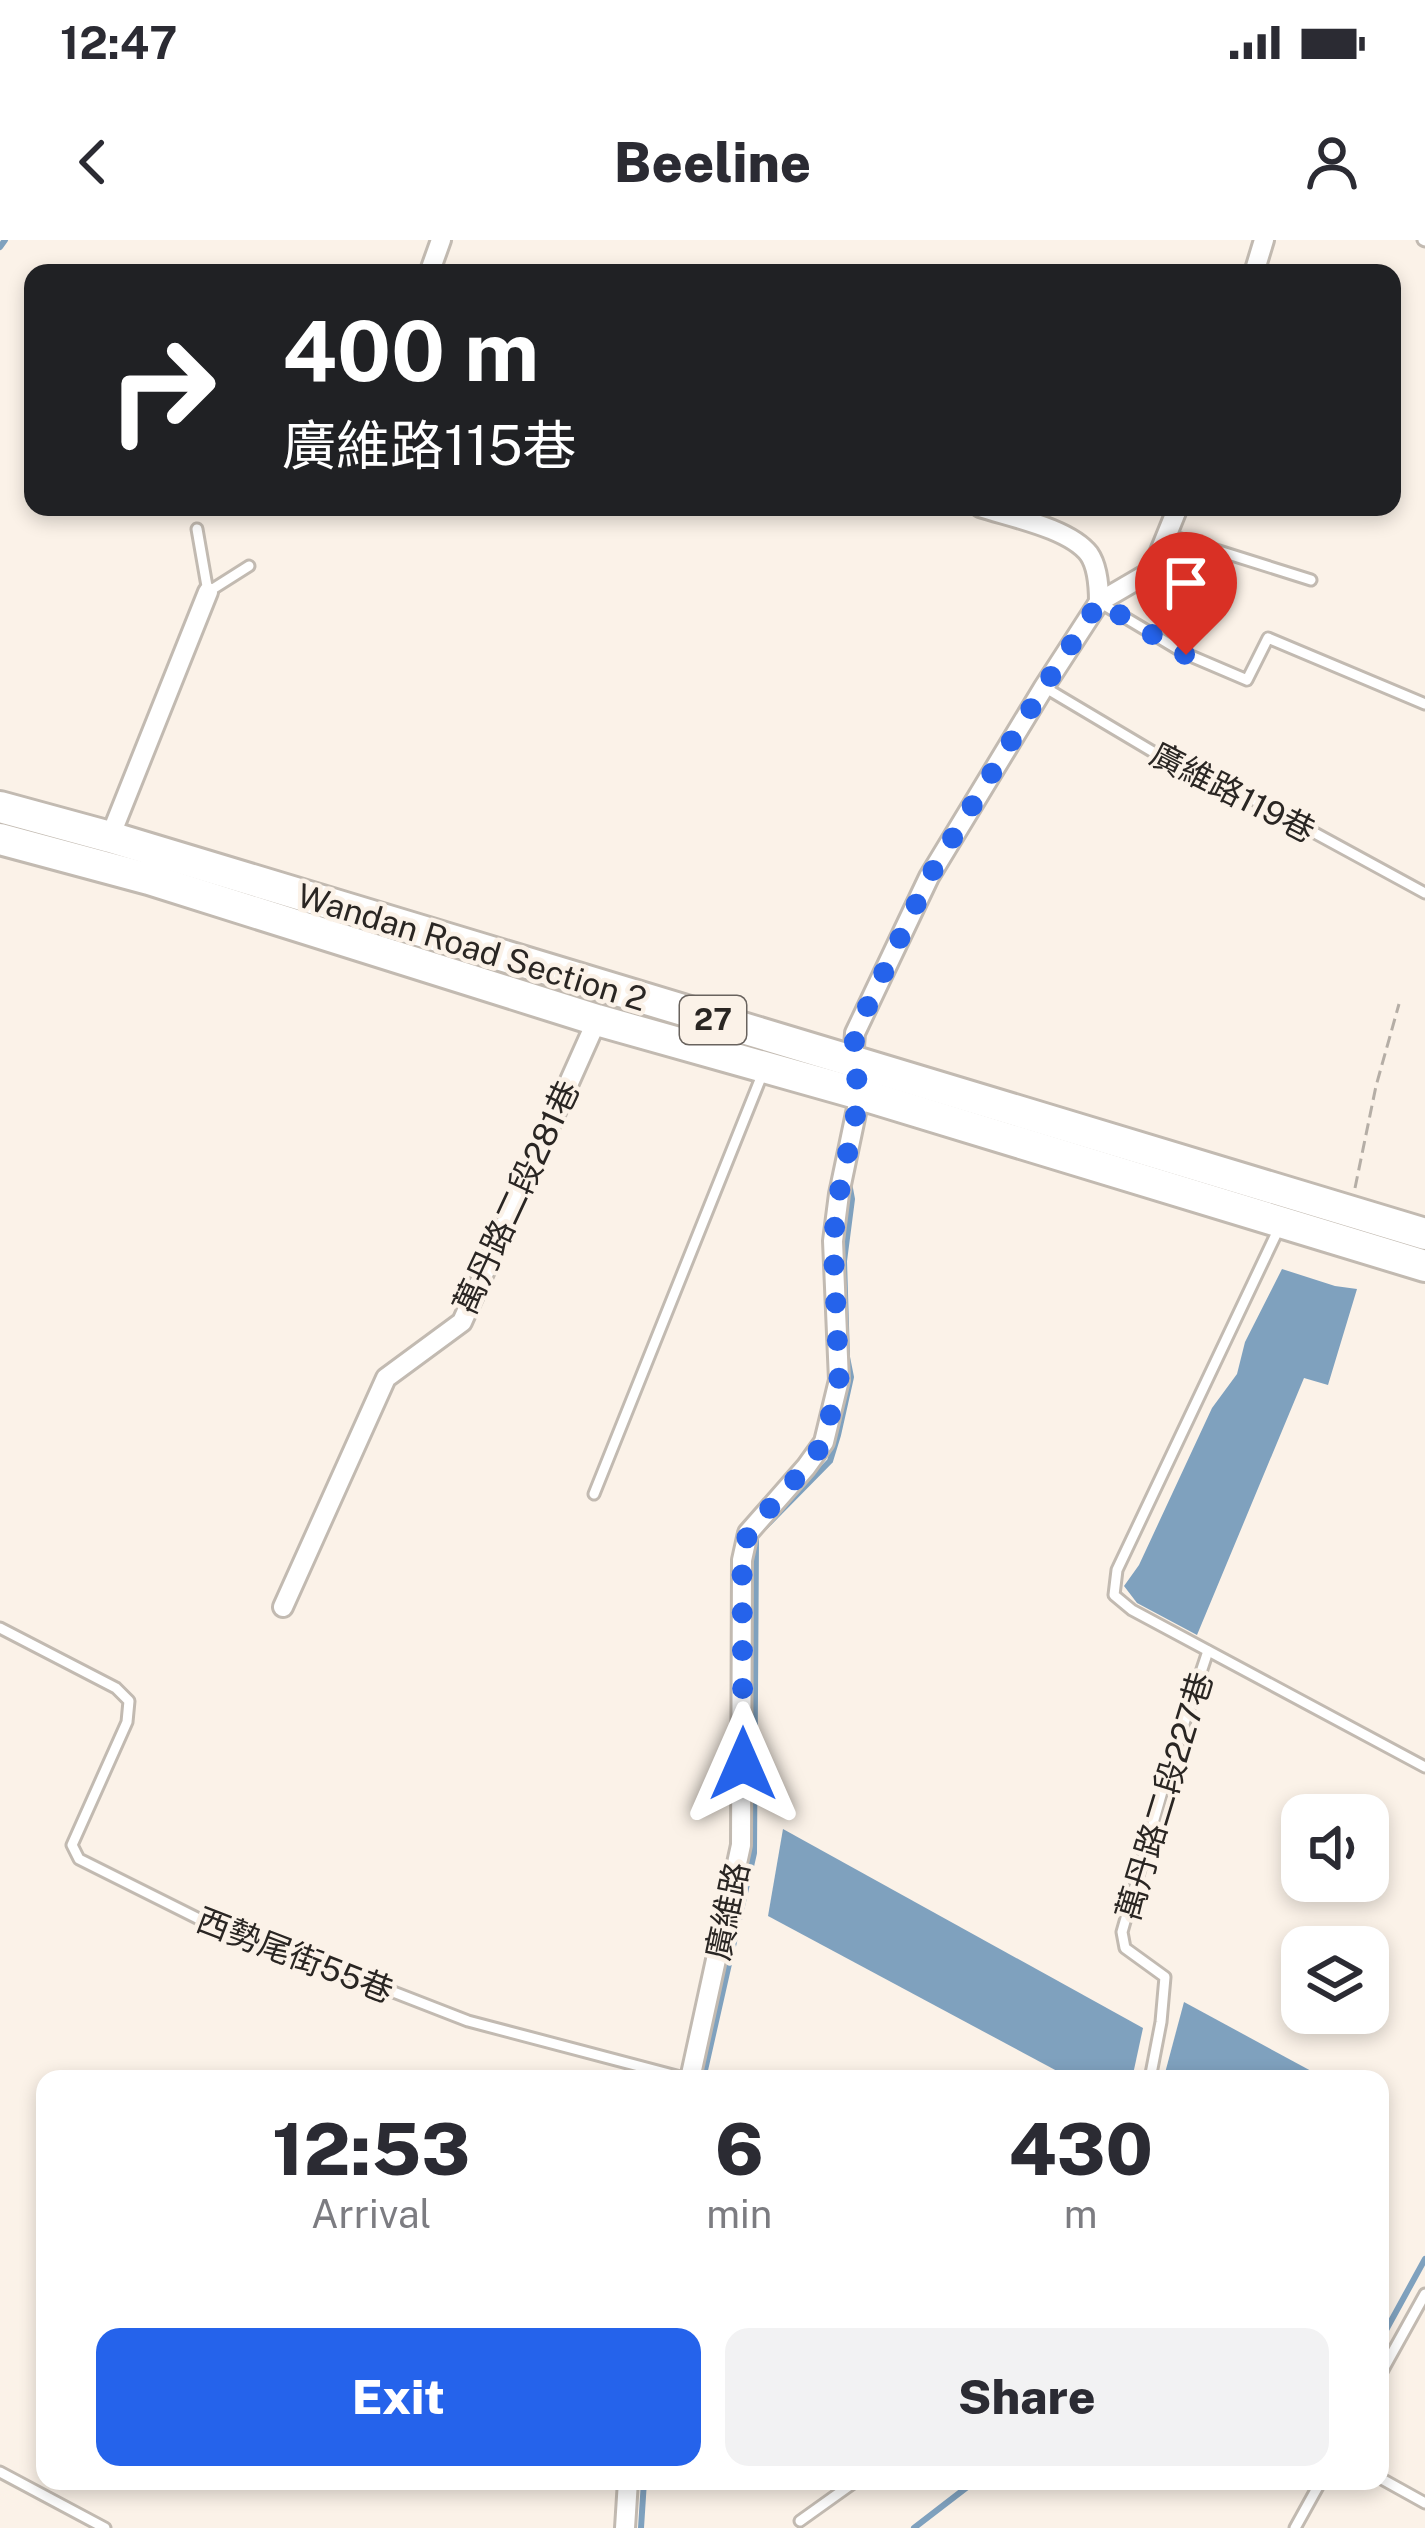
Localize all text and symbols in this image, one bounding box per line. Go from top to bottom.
text: 12:47 [60,16,178,69]
icon: back [60,129,126,195]
icon: person [1299,129,1365,195]
text: Beeline [614,131,811,194]
text: 400 m [282,301,539,400]
icon: right [84,312,240,468]
text: 廣維路115巷 [282,414,577,477]
pin [1135,532,1237,655]
icon: arrive [1153,550,1219,616]
street label: 廣維路119巷 [1144,734,1322,850]
street label: Wandan Road Section 2 [293,876,651,1018]
road number: 27 [680,996,746,1044]
street label: 萬丹路二段281巷 [445,1075,587,1319]
street label: 萬丹路二段227巷 [1108,1667,1220,1925]
position arrow [680,1701,806,1827]
map controls [1281,1794,1389,2034]
button: sound [1281,1794,1389,1902]
street label: 廣維路 [698,1859,756,1963]
street label: 西勢尾街55巷 [191,1900,399,2010]
button: layers [1281,1926,1389,2034]
text: 12:53 [272,2107,470,2191]
text: 6 [715,2107,764,2191]
text: 430 [1008,2107,1153,2191]
text: Arrival [311,2191,431,2237]
text: min [706,2191,772,2237]
text: m [1064,2191,1098,2237]
button: Exit [96,2328,701,2466]
button: Share [725,2328,1329,2466]

